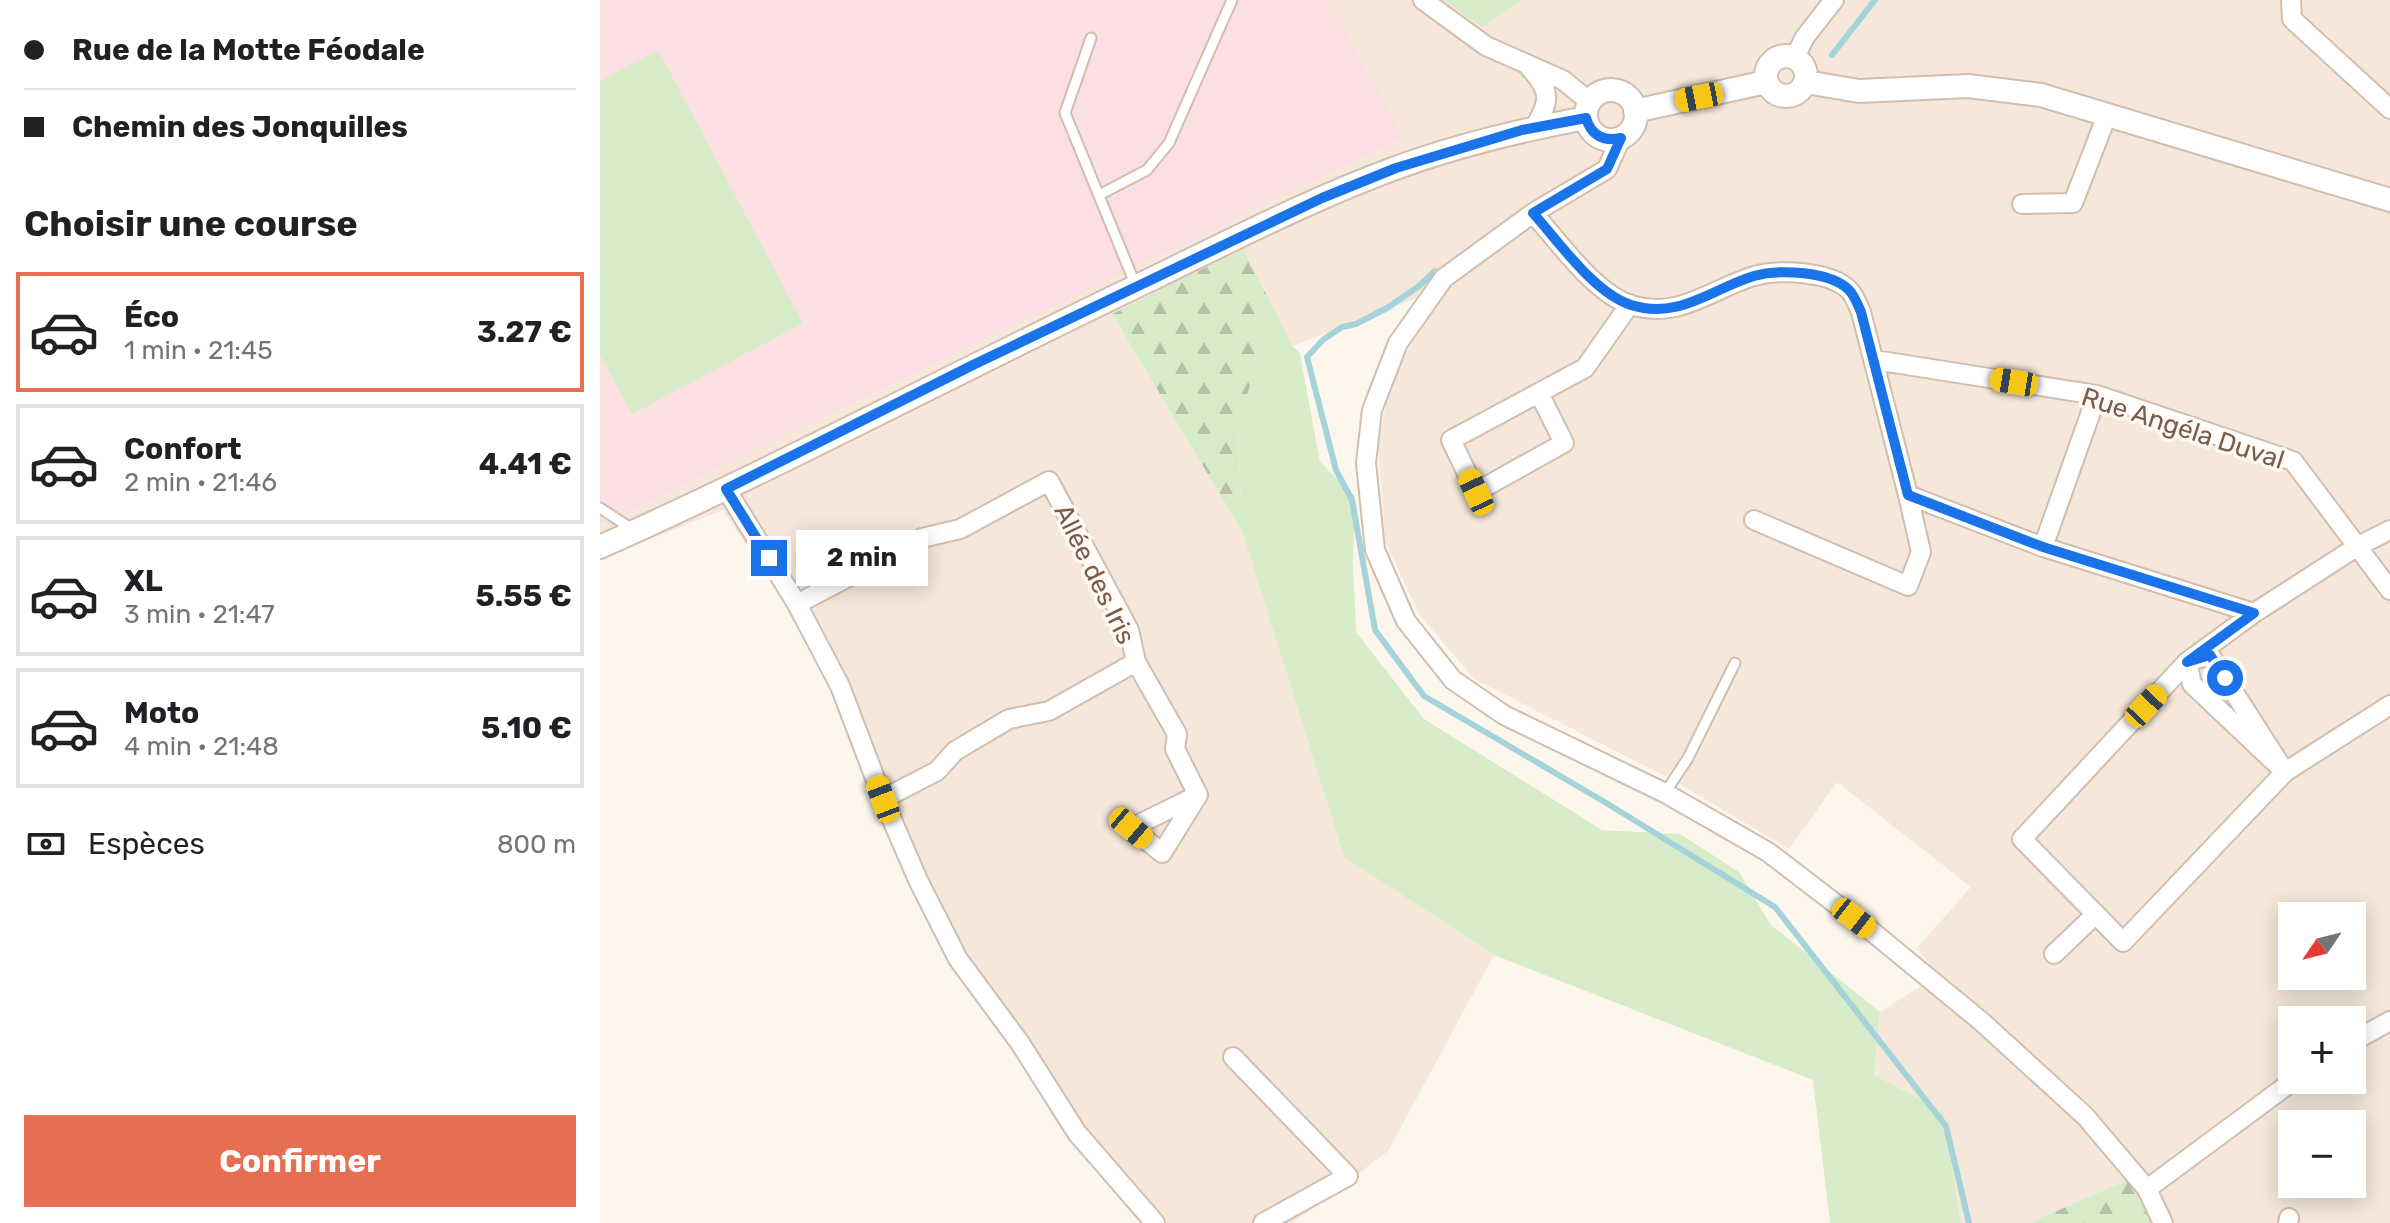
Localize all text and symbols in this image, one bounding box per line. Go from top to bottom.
text: Rue de la Motte Féodale [72,32,425,68]
car [1673,81,1725,113]
text: Chemin des Jonquilles [72,109,408,145]
text: Choisir une course [24,202,358,245]
icon: car [28,296,100,368]
text: Éco [124,299,179,335]
text: 3.27 € [477,314,572,350]
text: 1 min · 21:45 [124,335,273,366]
car [1988,366,2040,398]
street label: Rue Angéla Duval [2078,381,2288,476]
icon: car [28,428,100,500]
text: Confort [124,431,242,467]
text: 4.41 € [479,446,572,482]
car [1455,465,1497,519]
text: 2 min · 21:46 [124,467,277,498]
street label: Allée des Iris [1047,499,1142,649]
callout: 2 min [797,530,929,586]
route end [751,540,787,576]
text: 2 min [827,542,897,573]
icon: car [28,560,100,632]
text: XL [124,563,163,599]
text: 5.55 € [476,578,572,614]
text: 3 min · 21:47 [124,599,275,630]
route start [2207,660,2243,696]
car [2121,680,2171,732]
icon: car [28,692,100,764]
text: Moto [124,695,199,731]
text: 5.10 € [481,710,572,746]
text: 4 min · 21:48 [124,731,279,762]
car [863,772,903,826]
car [1105,803,1157,853]
icon: cash [24,822,68,866]
text: Espèces [88,826,205,862]
text: 800 m [497,829,576,860]
car [1828,894,1880,942]
north arrow [2278,902,2366,990]
map controls [2278,902,2366,1198]
button: + [2278,1006,2366,1094]
button: − [2278,1110,2366,1198]
button: Confirmer [24,1115,576,1207]

